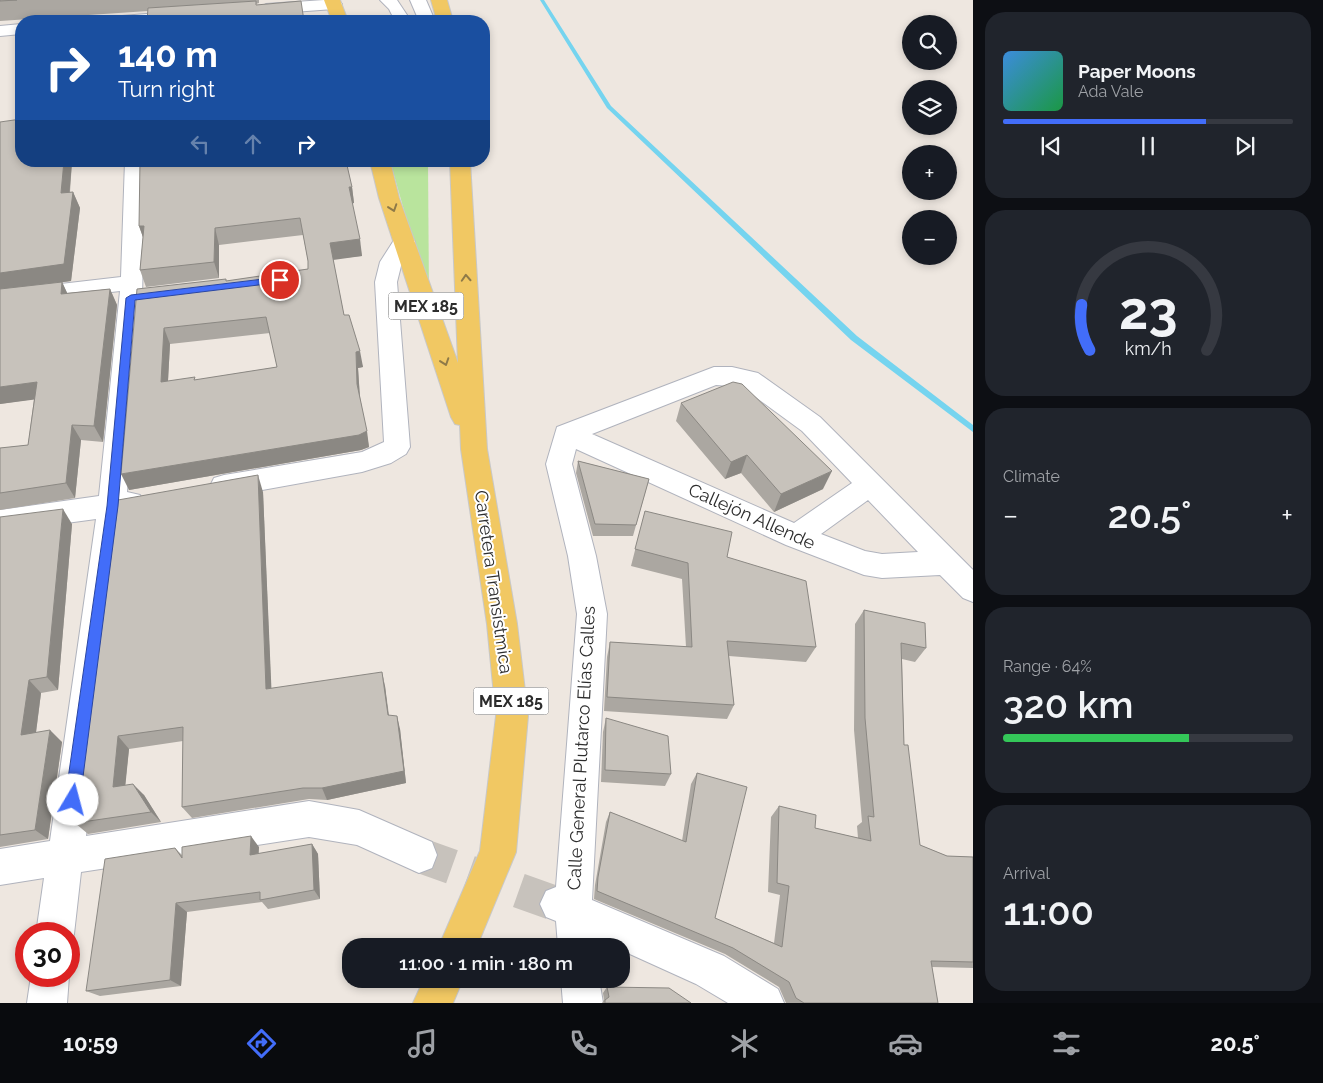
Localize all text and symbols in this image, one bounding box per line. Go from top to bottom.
map controls [902,15,957,265]
button: search [902,15,957,70]
text: 140 m [118,34,218,75]
icon: right [35,35,100,100]
text: Paper Moons [1078,60,1196,82]
text: Turn right [118,76,215,102]
button: layers [902,80,957,135]
text: Ada Vale [1078,82,1143,101]
icon: left [186,130,214,158]
icon: ahead [239,130,267,158]
icon: right [292,130,320,158]
icon: previous [1037,132,1065,160]
icon: pause [1134,132,1162,160]
icon: next [1231,132,1259,160]
button: + [902,145,957,200]
one-way arrow [387,204,397,212]
button: − [902,210,957,265]
pin [259,259,301,301]
icon: arrive [266,266,294,294]
one-way arrow [460,274,471,282]
text: 23 [1119,280,1177,341]
road number: MEX 185 [388,292,464,320]
text: km/h [1124,338,1172,359]
one-way arrow [439,358,449,366]
text: Climate [1003,467,1060,486]
street label: Callejón Allende [685,479,819,554]
street label: Carretera Transistmica [471,489,517,675]
text: 20.5° [1108,492,1192,537]
text: − [1003,499,1018,532]
text: + [1281,499,1293,532]
street label: Calle General Plutarco Elías Calles [563,605,599,891]
text: Range · 64% [1003,657,1092,676]
text: 320 km [1003,682,1134,727]
road number: MEX 185 [474,688,548,714]
position arrow [46,773,98,825]
text: Arrival [1003,864,1050,883]
text: 11:00 [1003,889,1094,934]
speed limit sign: 30 [15,922,80,987]
text: 11:00 · 1 min · 180 m [399,952,573,974]
icon: directions [244,1026,279,1061]
icon: music [405,1026,440,1061]
icon: phone [566,1026,601,1061]
icon: climate [727,1026,762,1061]
icon: car [888,1026,923,1061]
icon: filters [1049,1026,1084,1061]
text: 10:59 [63,1030,118,1056]
text: 20.5° [1211,1030,1260,1056]

